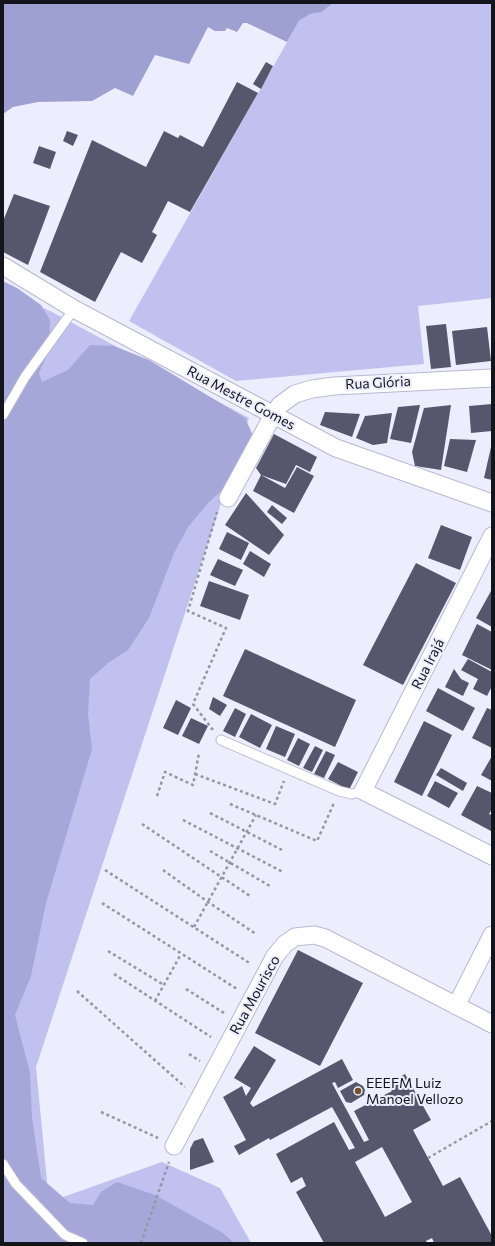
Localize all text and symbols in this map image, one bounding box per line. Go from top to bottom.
street label: Rua Mestre Gomes [184,362,298,434]
street label: Rua Glória [345,373,411,393]
street label: Rua Irajá [408,636,448,692]
street label: Rua Mourisco [226,953,284,1037]
place label: EEEFM Luiz Manoel Vellozo [366,1075,463,1108]
marker: EEEFM Luiz Manoel Vellozo [353,1086,363,1096]

